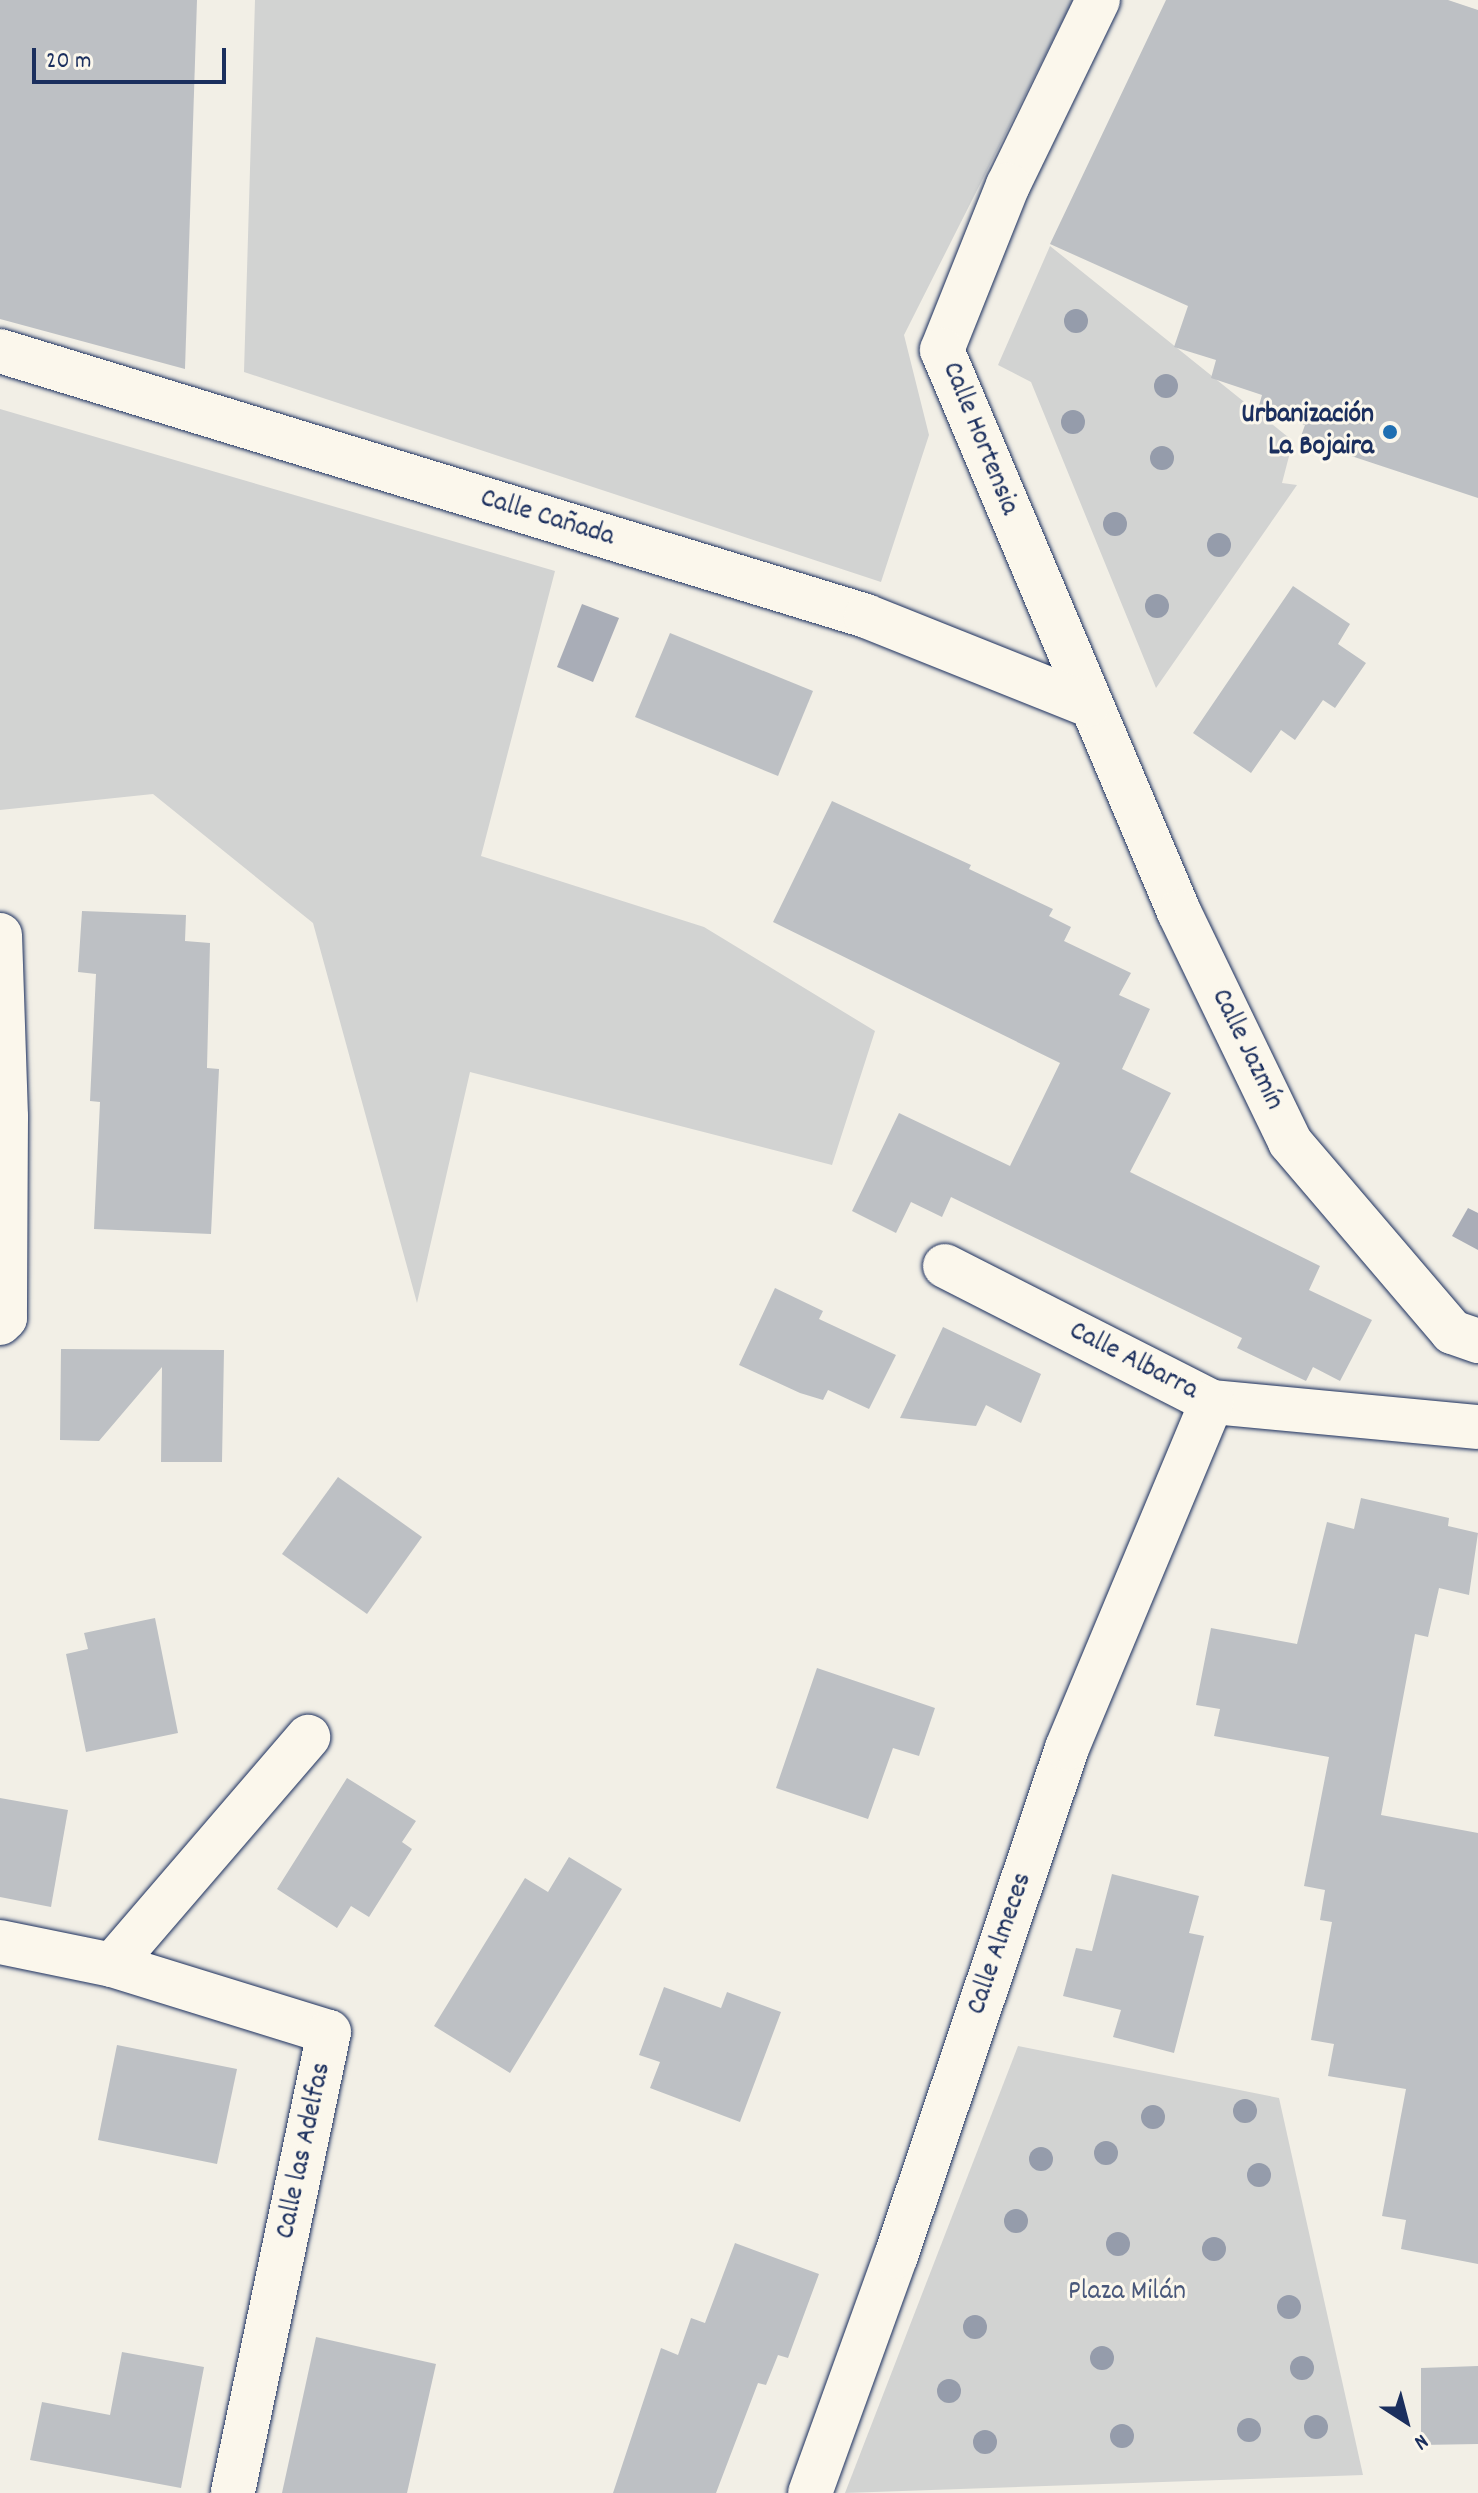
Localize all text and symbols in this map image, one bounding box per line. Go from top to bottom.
scale bar [36,32,230,82]
text: 20 m [46,45,92,79]
street label: Calle Hortensia [933,358,1025,520]
place label: Urbanización La Bojaira [1241,399,1374,465]
marker: Urbanización La Bojaira [1381,423,1399,441]
street label: Calle Cañada [476,483,618,555]
street label: Calle Jazmín [1202,984,1290,1116]
street label: Calle Albarra [1063,1315,1203,1409]
street label: Calle Almeces [961,1869,1041,2019]
street label: Calle las Adelfas [270,2060,340,2242]
park label: Plaza Milán [1068,2276,1186,2310]
north arrow [1366,2381,1446,2461]
text: N [1407,2425,1434,2457]

